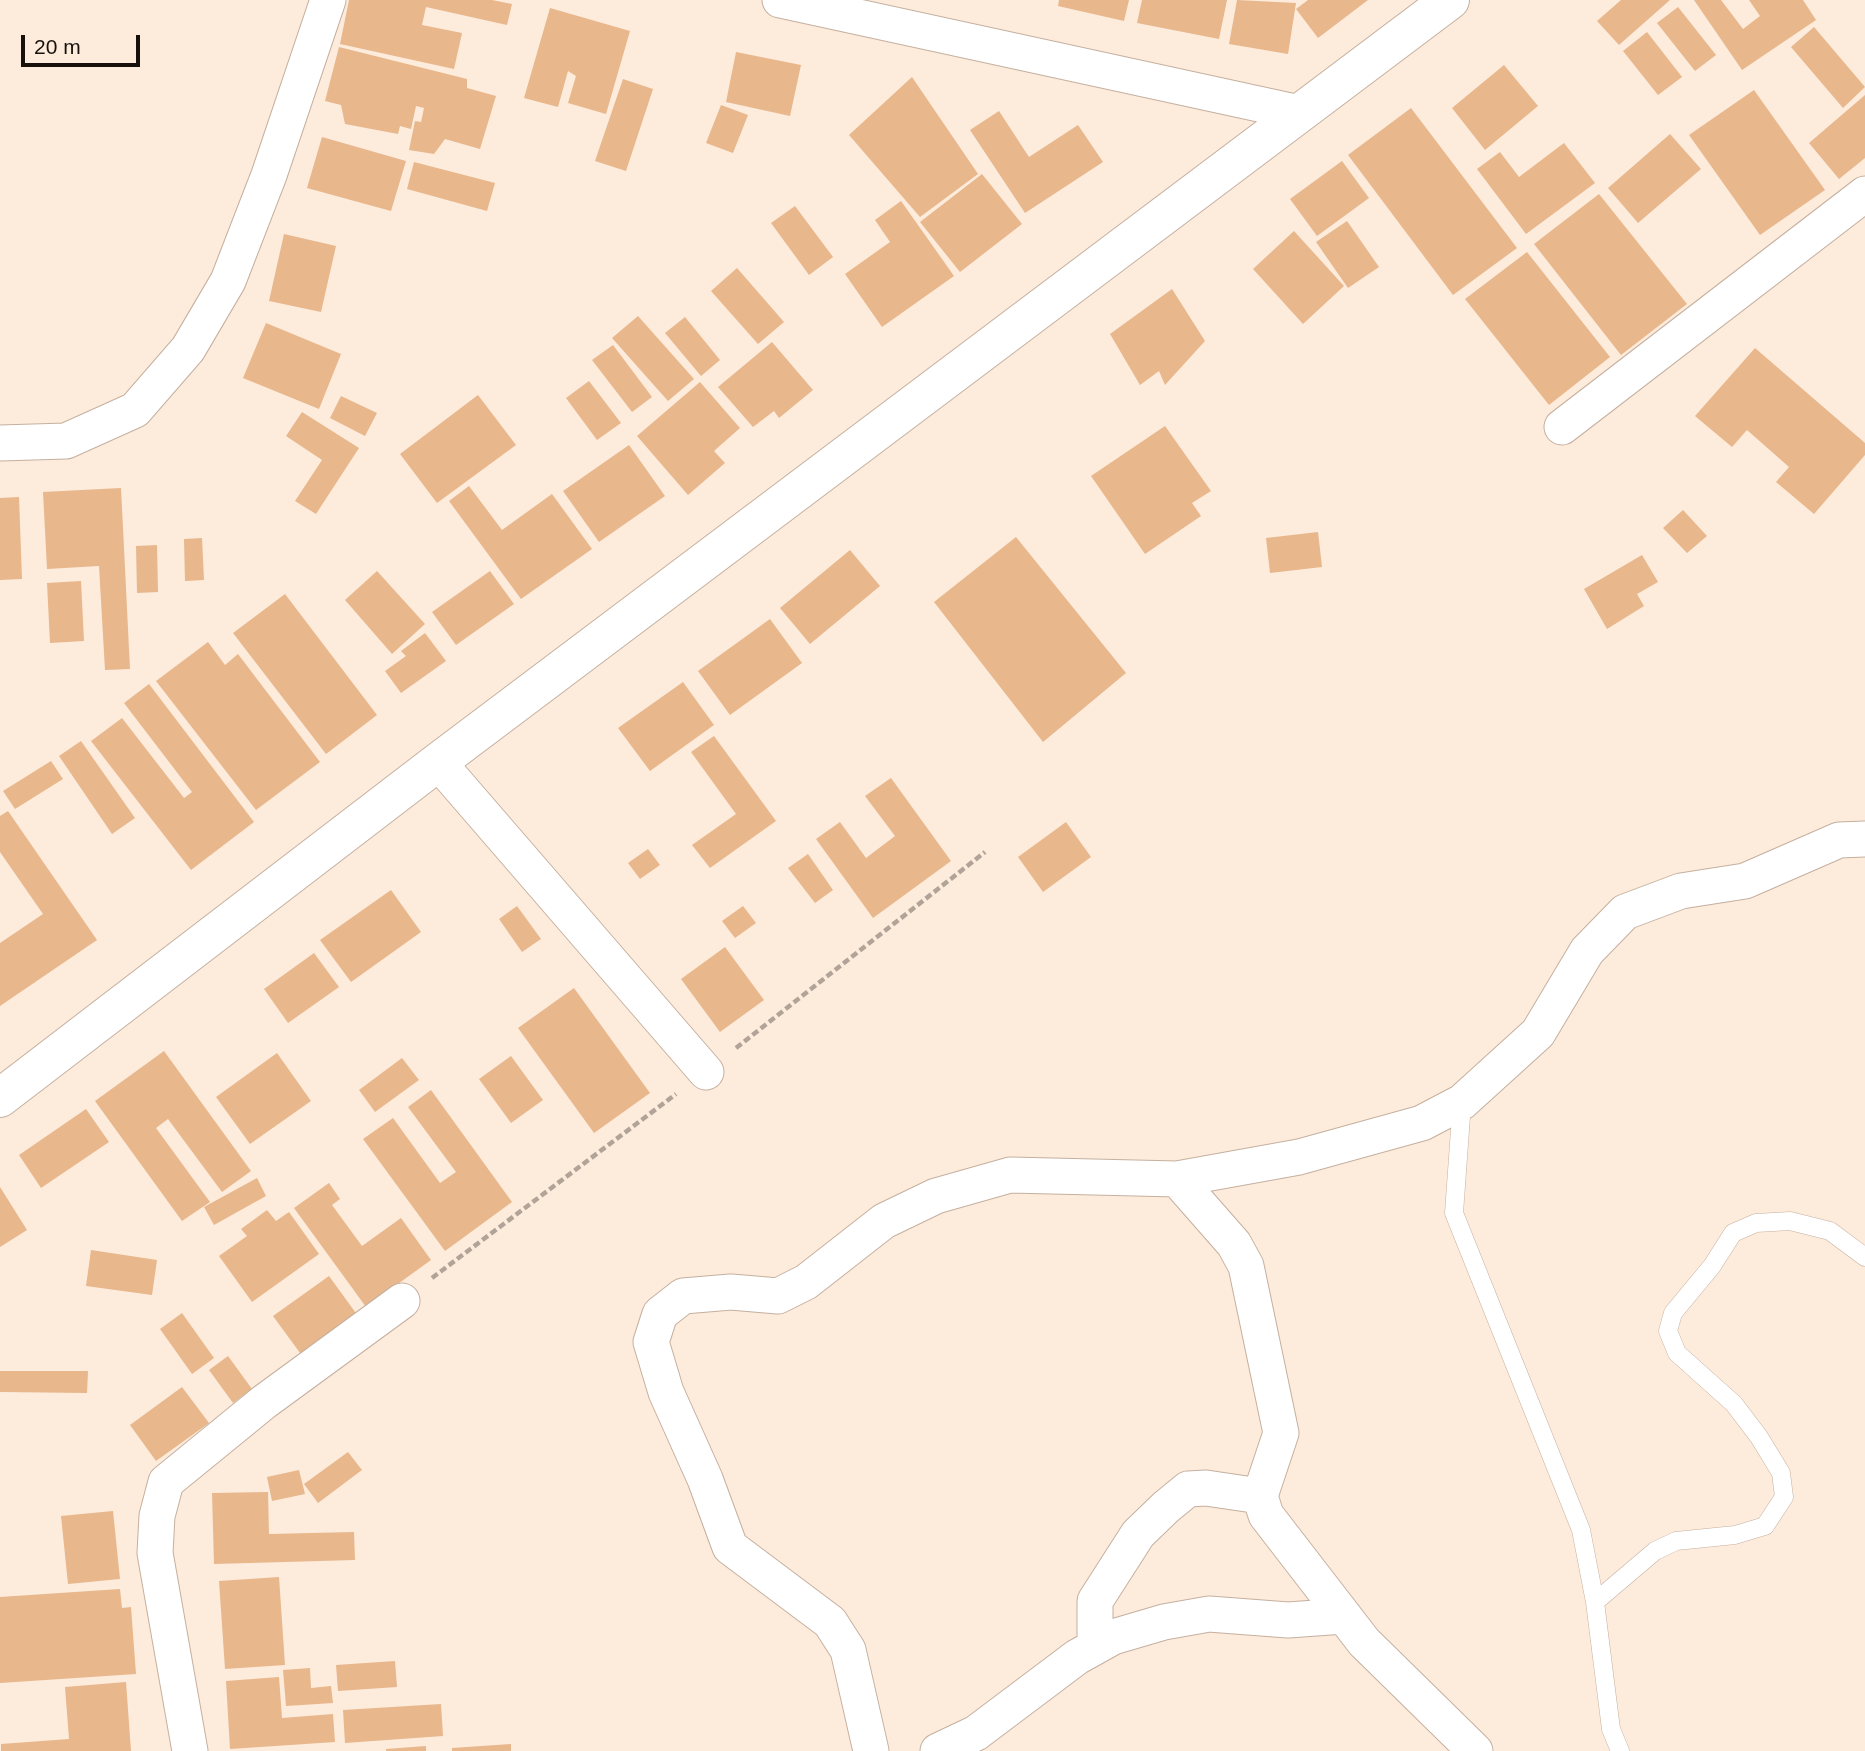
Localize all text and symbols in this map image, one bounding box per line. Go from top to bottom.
scale bar [24,21,144,65]
text: 20 m [34,35,81,58]

